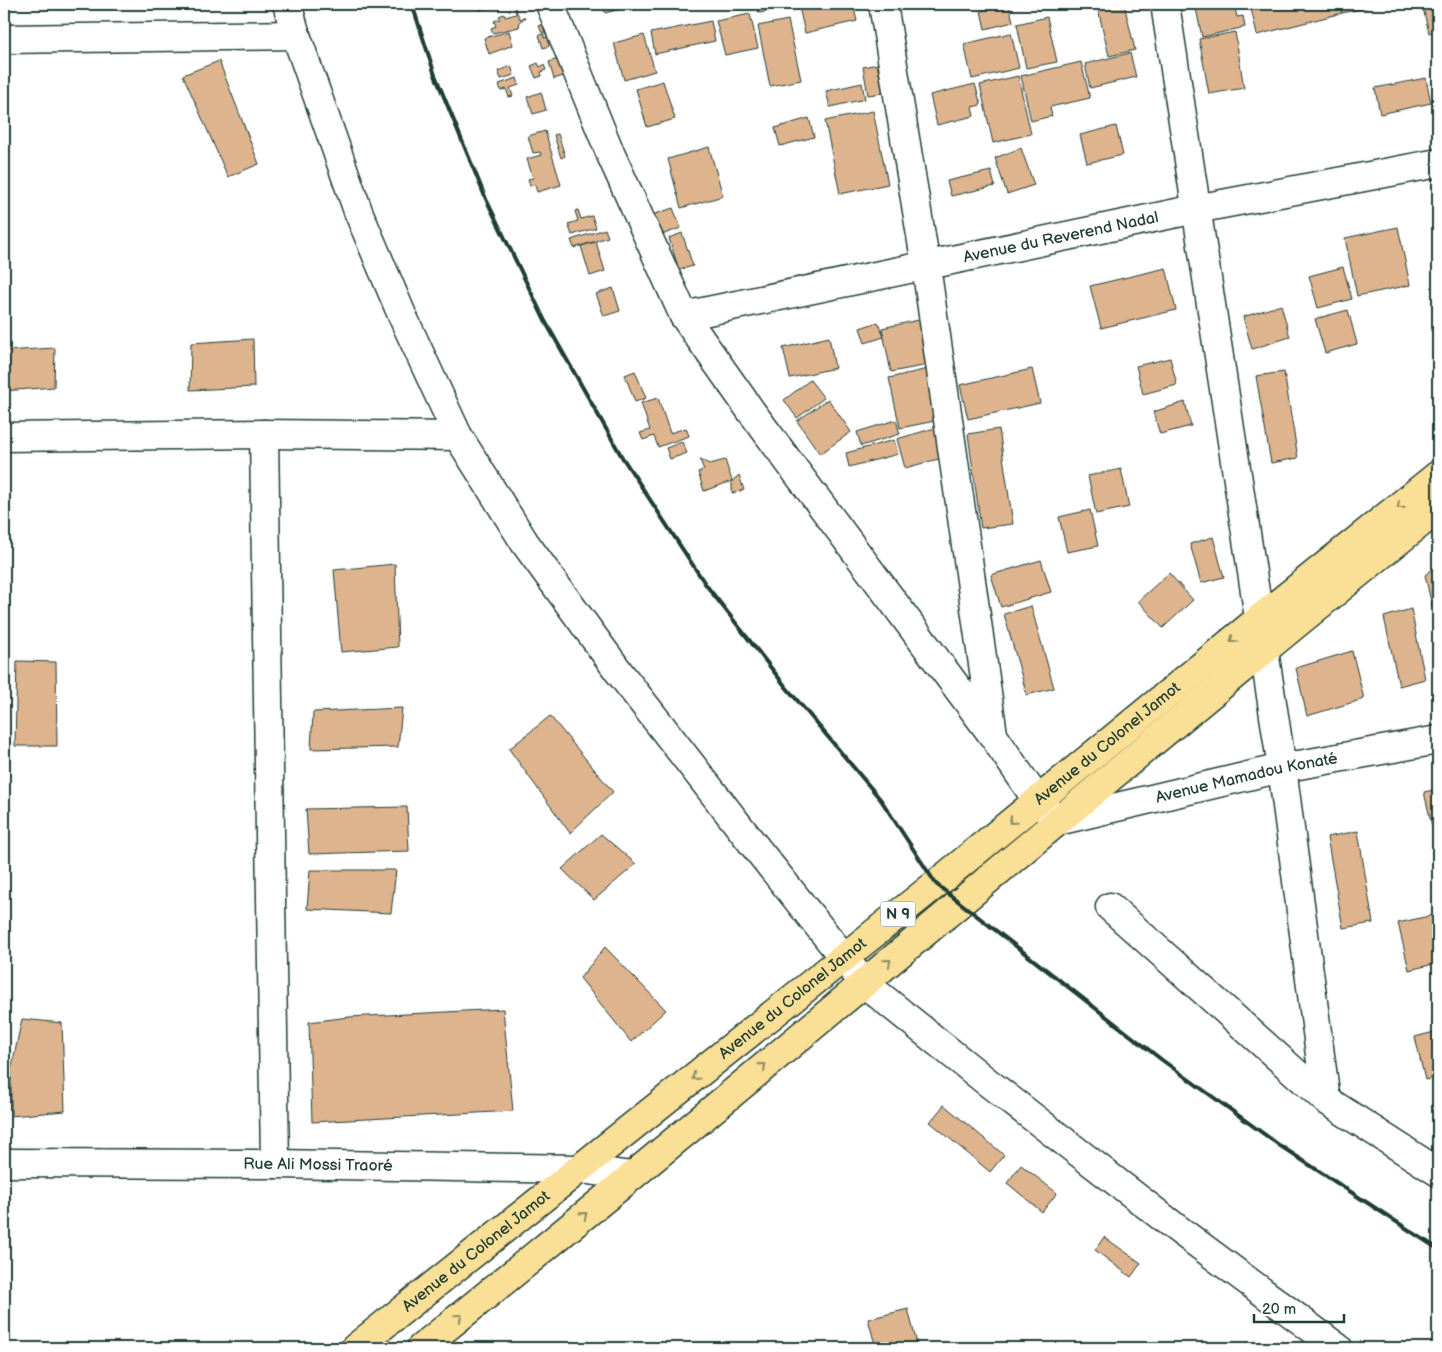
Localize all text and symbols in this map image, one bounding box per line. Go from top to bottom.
street label: Avenue du Reverend Nadal [962,208,1160,267]
one-way arrow [1397,500,1406,508]
one-way arrow [1229,635,1238,644]
street label: Avenue du Colonel Jamot [1030,678,1184,809]
street label: Avenue Mamadou Konaté [1154,749,1340,807]
one-way arrow [1009,816,1018,824]
road number: N 9 [880,902,916,926]
street label: Avenue du Colonel Jamot [715,934,870,1063]
one-way arrow [883,959,892,968]
one-way arrow [758,1063,767,1072]
one-way arrow [692,1071,701,1079]
street label: Rue Ali Mossi Traoré [243,1154,393,1175]
street label: Avenue du Colonel Jamot [399,1187,554,1316]
one-way arrow [579,1211,588,1220]
scale bar [1254,1292,1344,1324]
text: 20 m [1262,1300,1296,1319]
one-way arrow [453,1314,462,1323]

